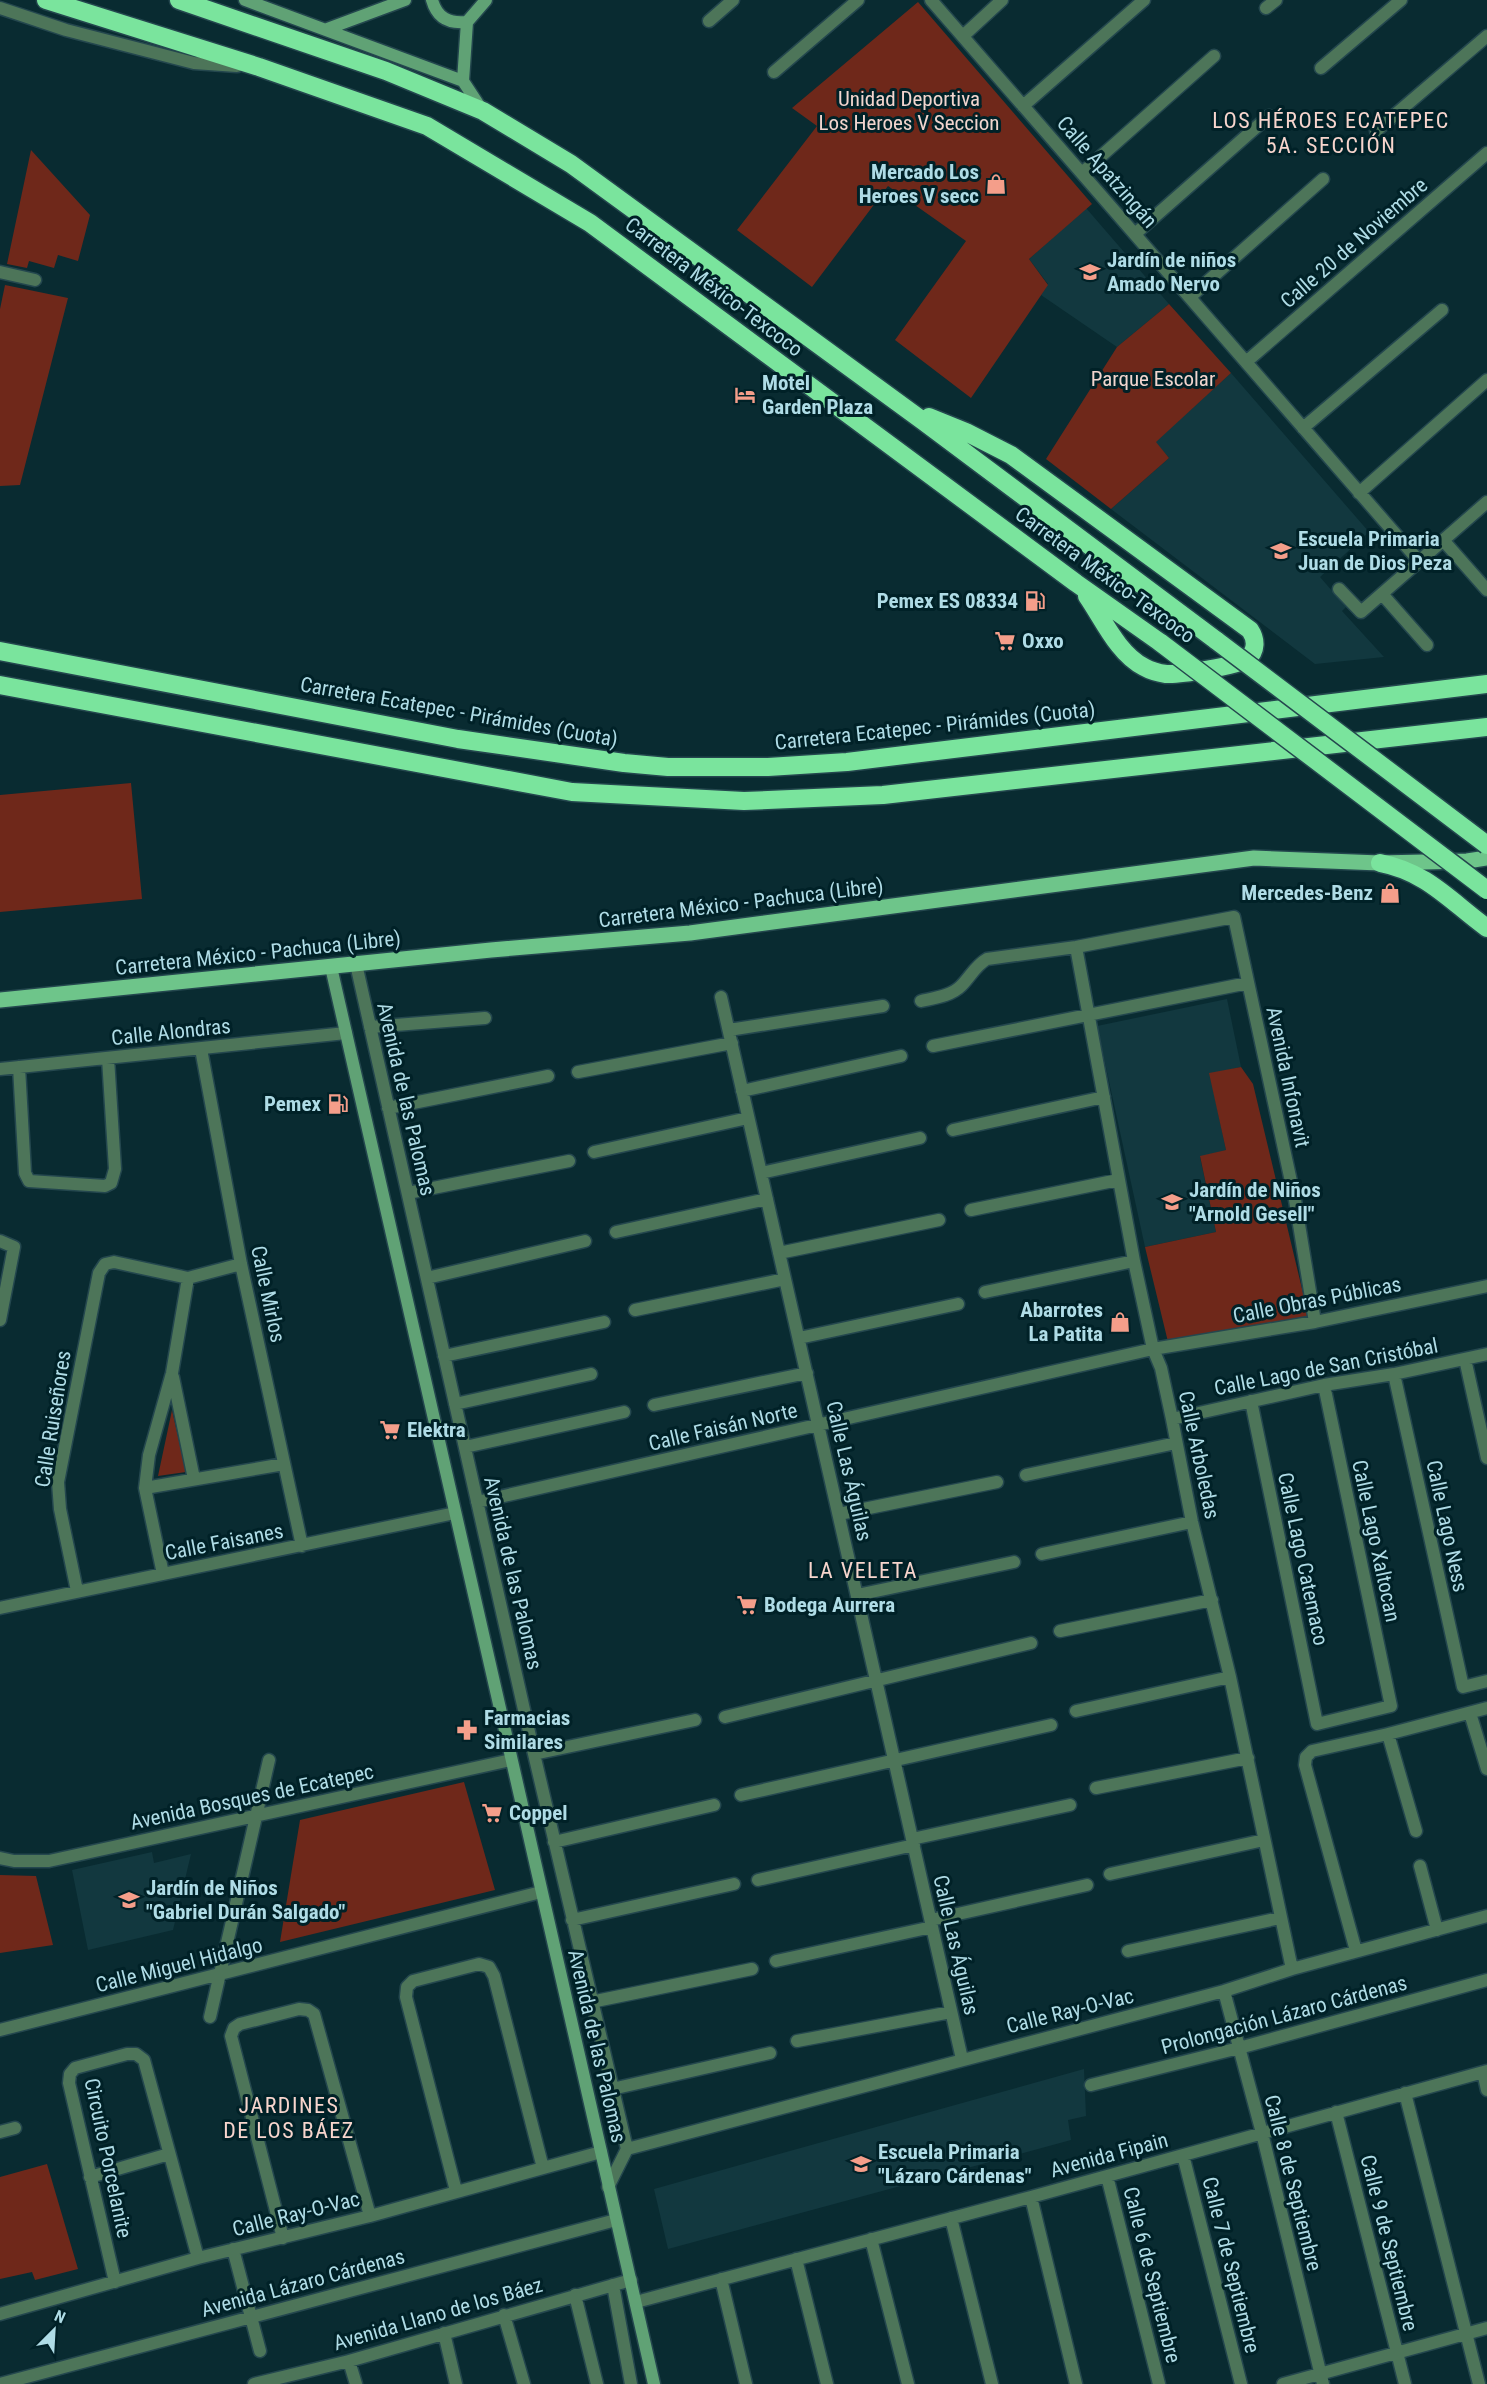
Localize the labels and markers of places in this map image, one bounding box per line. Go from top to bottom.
place label: Mercado Los Heroes V secc [859,160,979,208]
shop icon: Mercado Los Heroes V secc [984,172,1008,196]
place label: Jardín de niños Amado Nervo [1107,248,1236,296]
school or university icon: Jardín de niños Amado Nervo [1078,260,1102,284]
place label: Motel Garden Plaza [762,371,873,419]
hotel icon: Motel Garden Plaza [733,383,757,407]
place label: Escuela Primaria Juan de Dios Peza [1298,527,1452,575]
school or university icon: Escuela Primaria Juan de Dios Peza [1269,539,1293,563]
place label: Pemex ES 08334 [877,589,1018,613]
fuel station icon: Pemex ES 08334 [1023,589,1047,613]
supermarket icon: Oxxo [993,629,1017,653]
place label: Oxxo [1022,629,1064,653]
place label: Mercedes-Benz [1241,881,1373,905]
shop icon: Mercedes-Benz [1378,881,1402,905]
place label: Pemex [264,1092,321,1116]
fuel station icon: Pemex [326,1092,350,1116]
place label: Jardín de Niños "Arnold Gesell" [1189,1178,1321,1226]
school or university icon: Jardín de Niños "Arnold Gesell" [1160,1190,1184,1214]
place label: Abarrotes La Patita [1020,1298,1103,1346]
shop icon: Abarrotes La Patita [1108,1310,1132,1334]
supermarket icon: Elektra [378,1418,402,1442]
place label: Elektra [407,1418,466,1442]
supermarket icon: Bodega Aurrera [735,1593,759,1617]
place label: Bodega Aurrera [764,1593,895,1617]
place label: Farmacias Similares [484,1706,570,1754]
pharmacy icon: Farmacias Similares [455,1718,479,1742]
supermarket icon: Coppel [480,1801,504,1825]
place label: Coppel [509,1801,568,1825]
place label: Jardín de Niños "Gabriel Durán Salgado" [146,1876,346,1924]
school or university icon: Jardín de Niños "Gabriel Durán Salgado" [117,1888,141,1912]
place label: Escuela Primaria "Lázaro Cárdenas" [878,2140,1032,2188]
school or university icon: Escuela Primaria "Lázaro Cárdenas" [849,2152,873,2176]

